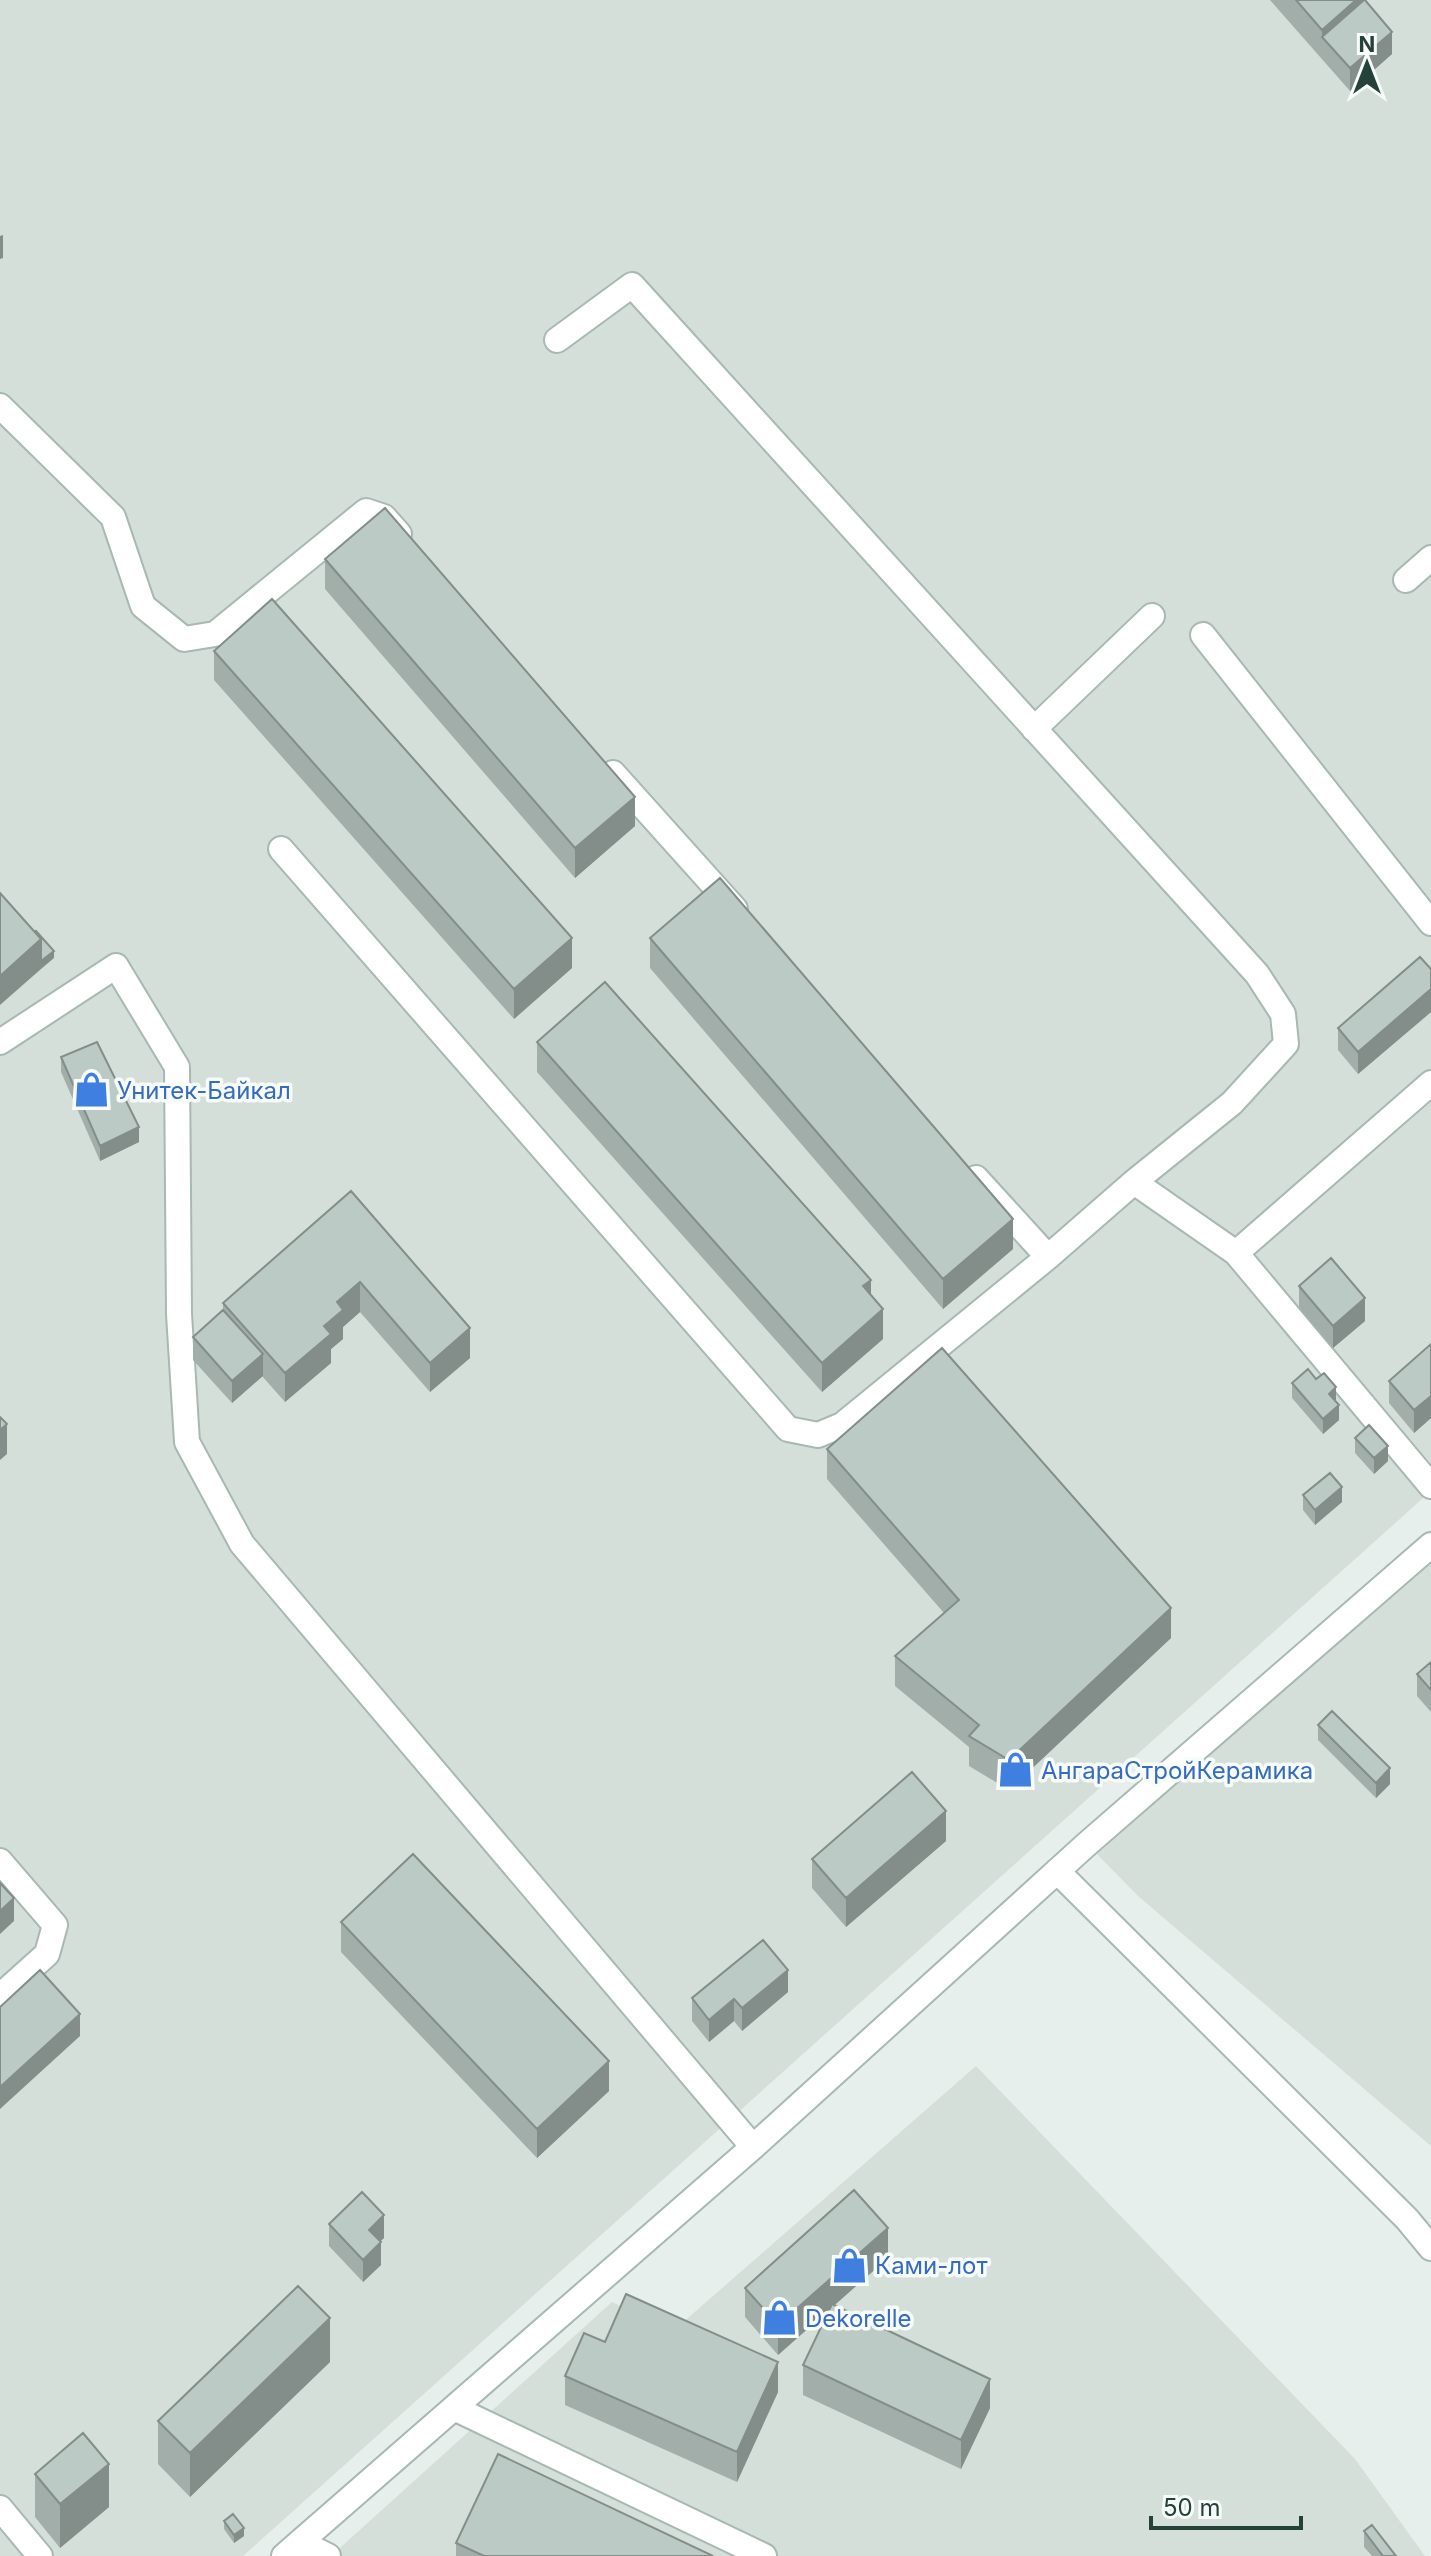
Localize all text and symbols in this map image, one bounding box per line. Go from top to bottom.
north arrow [1327,24,1407,104]
text: N [1359,31,1375,57]
shop icon: Унитек-Байкал [72,1071,110,1109]
place label: Унитек-Байкал [117,1076,291,1105]
shop icon: АнгараСтройКерамика [996,1751,1034,1789]
place label: АнгараСтройКерамика [1041,1756,1313,1785]
shop icon: Ками-лот [830,2246,868,2284]
place label: Ками-лот [875,2251,988,2280]
shop icon: Dekorelle [760,2299,798,2337]
place label: Dekorelle [805,2304,912,2333]
scale bar [1151,2480,1301,2530]
text: 50 m [1163,2493,1221,2522]

